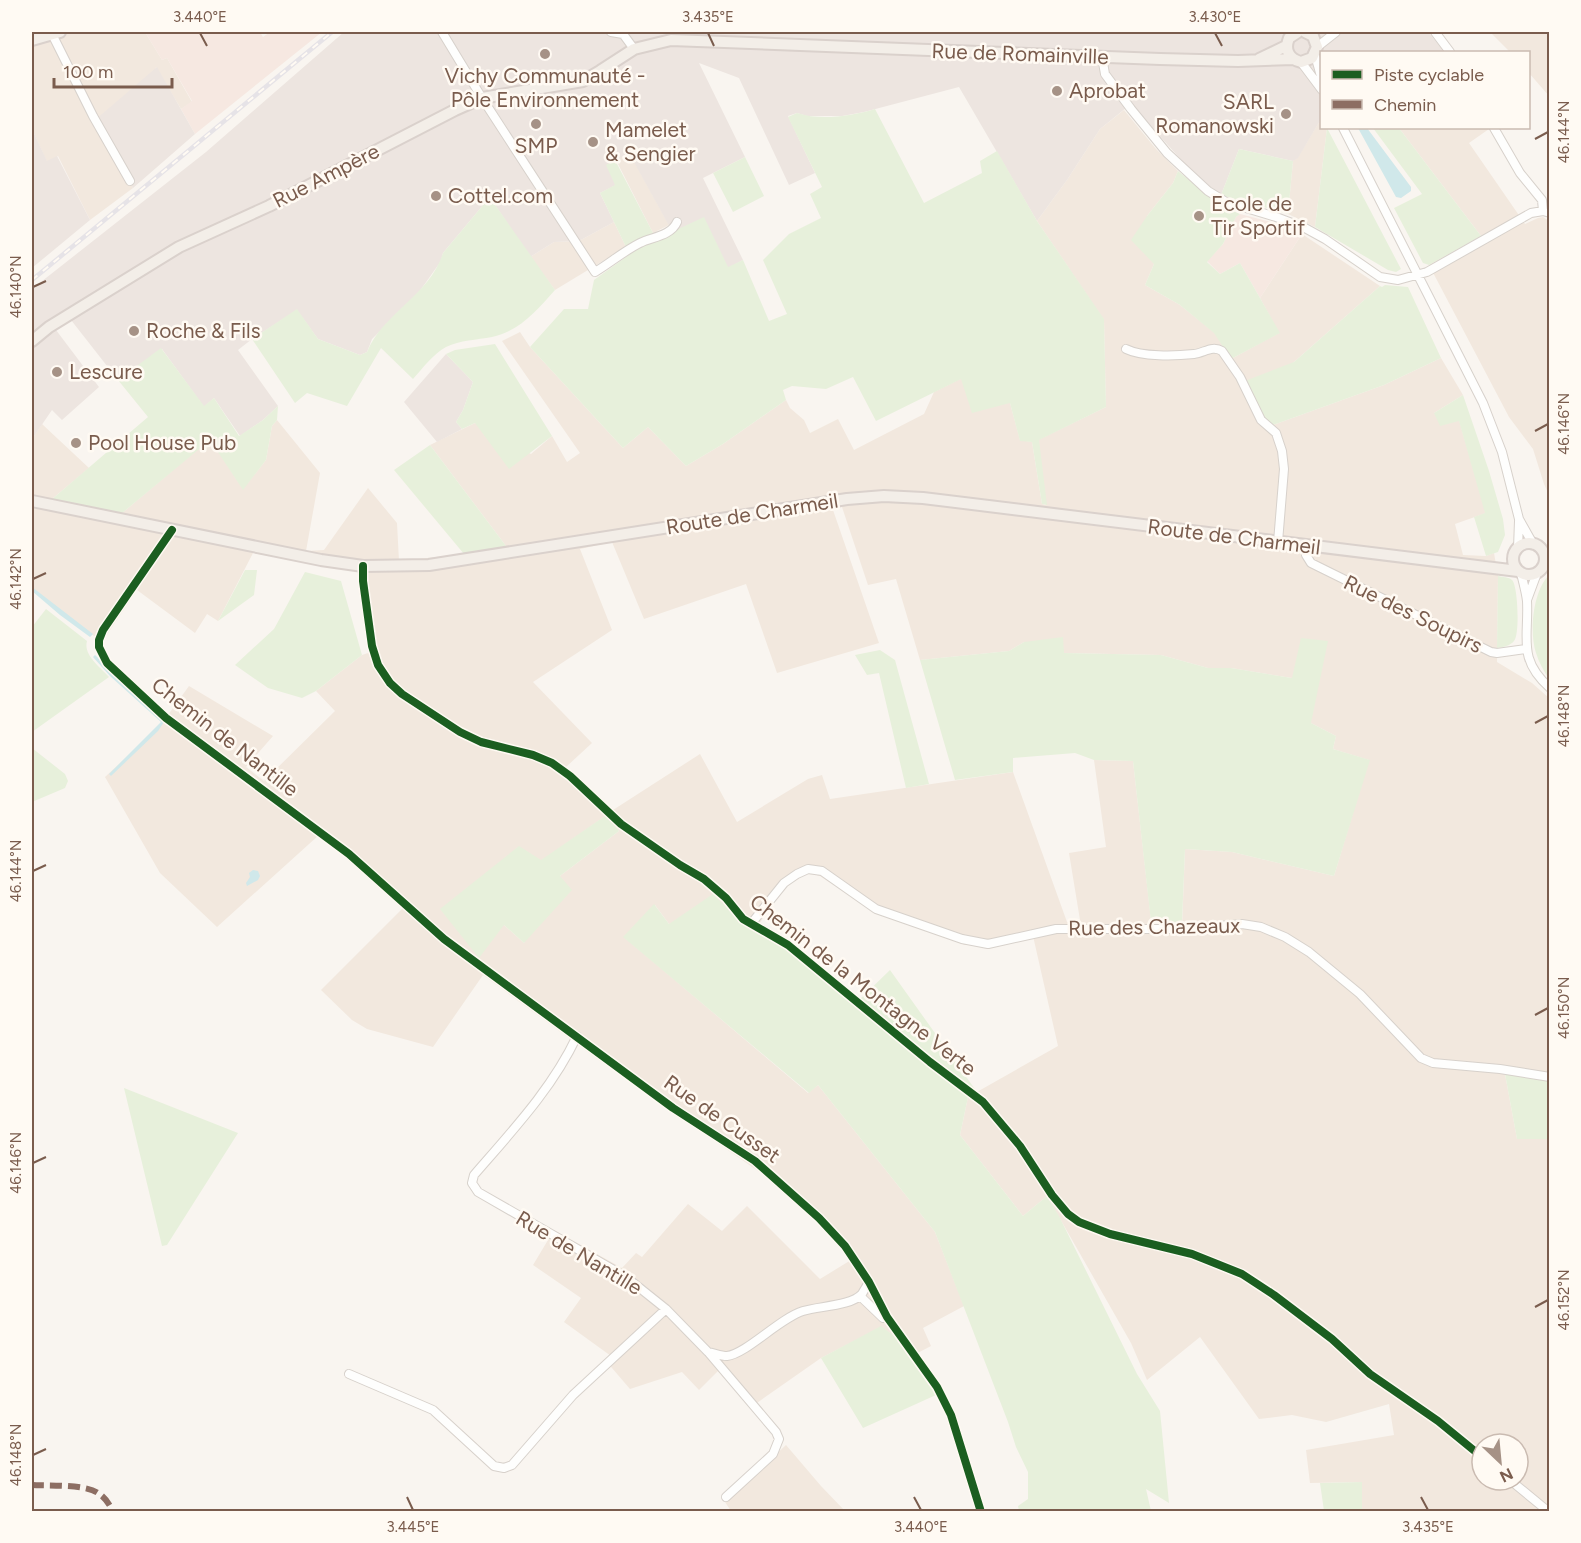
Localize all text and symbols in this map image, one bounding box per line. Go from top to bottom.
text: 3.440°E [173,8,227,26]
text: 3.435°E [682,8,734,26]
text: 3.430°E [1189,8,1241,26]
street label: Rue de Romainville [931,38,1109,69]
marker: Vichy Communauté - Pôle Environnement [538,47,552,61]
scale bar [54,51,172,89]
legend [1320,51,1530,129]
text: 100 m [63,61,113,83]
place label: Vichy Communauté - Pôle Environnement [445,63,645,112]
text: Piste cyclable [1374,64,1484,86]
place label: Aprobat [1069,78,1146,103]
marker: Aprobat [1050,84,1064,98]
place label: SARL Romanowski [1155,89,1274,138]
text: Chemin [1374,94,1436,116]
text: 46.144°N [1555,101,1573,163]
marker: SARL Romanowski [1279,107,1293,121]
marker: SMP [529,117,543,131]
place label: Mamelet & Sengier [605,117,696,166]
place label: SMP [515,133,557,158]
marker: Mamelet & Sengier [586,135,600,149]
street label: Rue Ampère [268,138,383,213]
place label: Cottel.com [448,183,553,208]
marker: Cottel.com [429,189,443,203]
place label: Ecole de Tir Sportif [1211,191,1305,240]
marker: Ecole de Tir Sportif [1192,209,1206,223]
text: 46.140°N [7,255,25,319]
place label: Roche & Fils [146,318,260,343]
marker: Roche & Fils [127,324,141,338]
place label: Lescure [69,359,143,384]
marker: Lescure [50,365,64,379]
text: 46.146°N [1555,393,1573,455]
place label: Pool House Pub [88,430,236,455]
marker: Pool House Pub [69,436,83,450]
street label: Route de Charmeil [664,488,840,539]
street label: Route de Charmeil [1146,513,1322,560]
text: 46.142°N [7,548,25,610]
street label: Rue des Soupirs [1340,569,1487,658]
street label: Chemin de Nantille [147,672,304,802]
text: 46.148°N [1555,685,1573,747]
text: 46.144°N [7,840,25,902]
street label: Chemin de la Montagne Verte [745,889,981,1081]
street label: Rue des Chazeaux [1068,913,1240,940]
text: 46.150°N [1555,977,1573,1039]
street label: Rue de Cusset [659,1069,785,1168]
text: 46.146°N [7,1132,25,1194]
street label: Rue de Nantille [512,1205,647,1300]
text: 46.152°N [1555,1269,1573,1331]
text: 46.148°N [7,1424,25,1486]
north arrow [1470,1432,1530,1492]
text: N [1497,1464,1516,1486]
text: 3.445°E [387,1518,439,1536]
text: 3.440°E [894,1518,948,1536]
text: 3.435°E [1402,1518,1454,1536]

